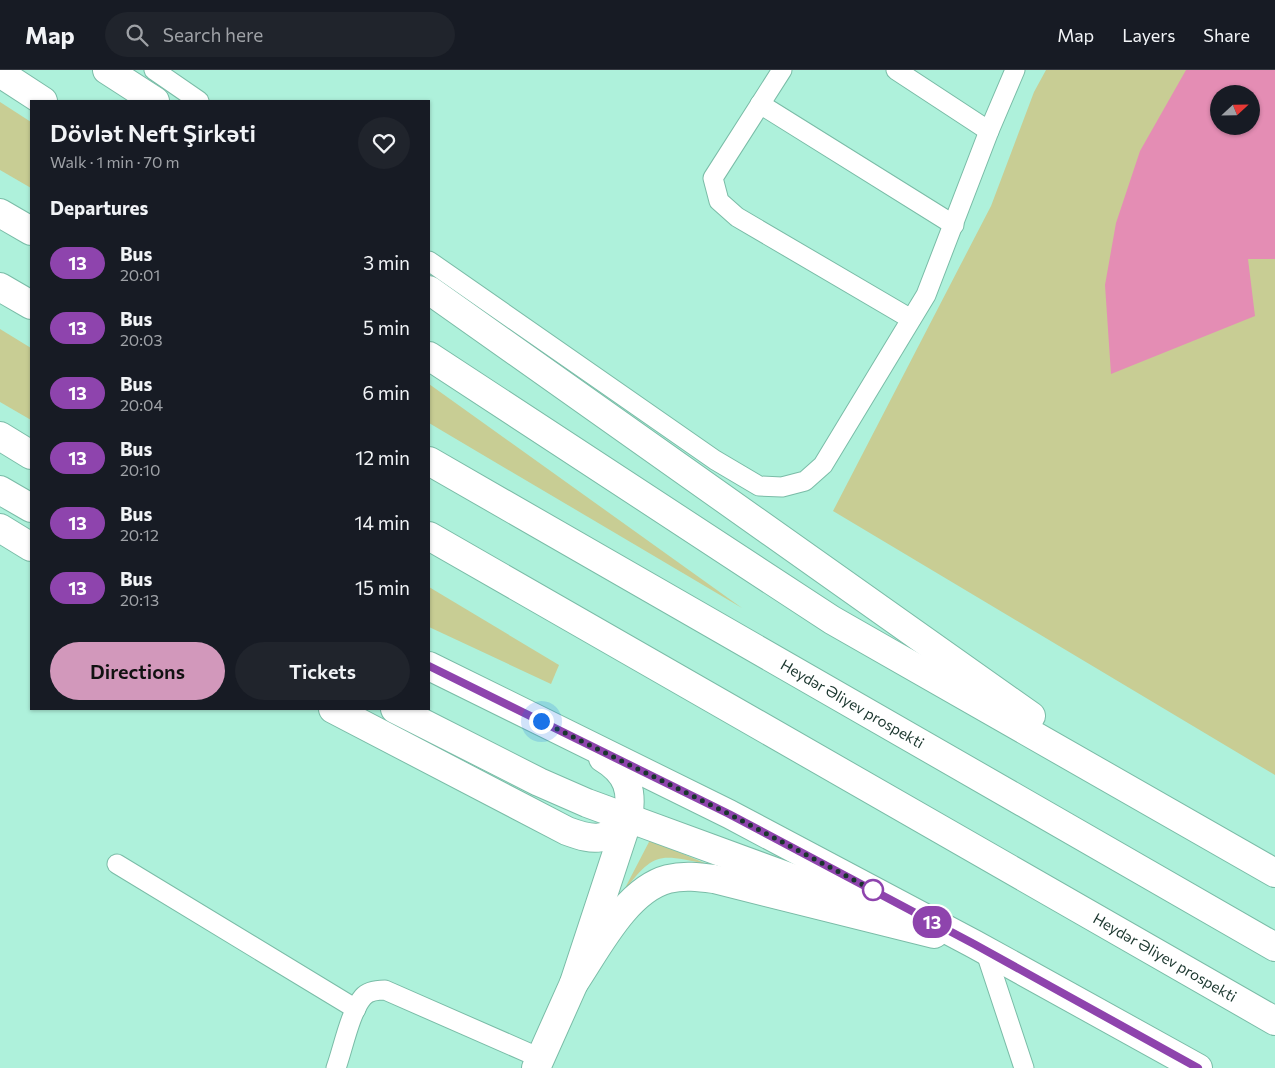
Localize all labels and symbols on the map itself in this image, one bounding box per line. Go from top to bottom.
north arrow [1210,85,1260,135]
street label: Heydər Əliyev prospekti [778,655,928,752]
your location [529,709,554,734]
unlabelled marker [862,879,884,901]
line badge: 13 [910,906,954,938]
street label: Heydər Əliyev prospekti [1090,909,1240,1005]

